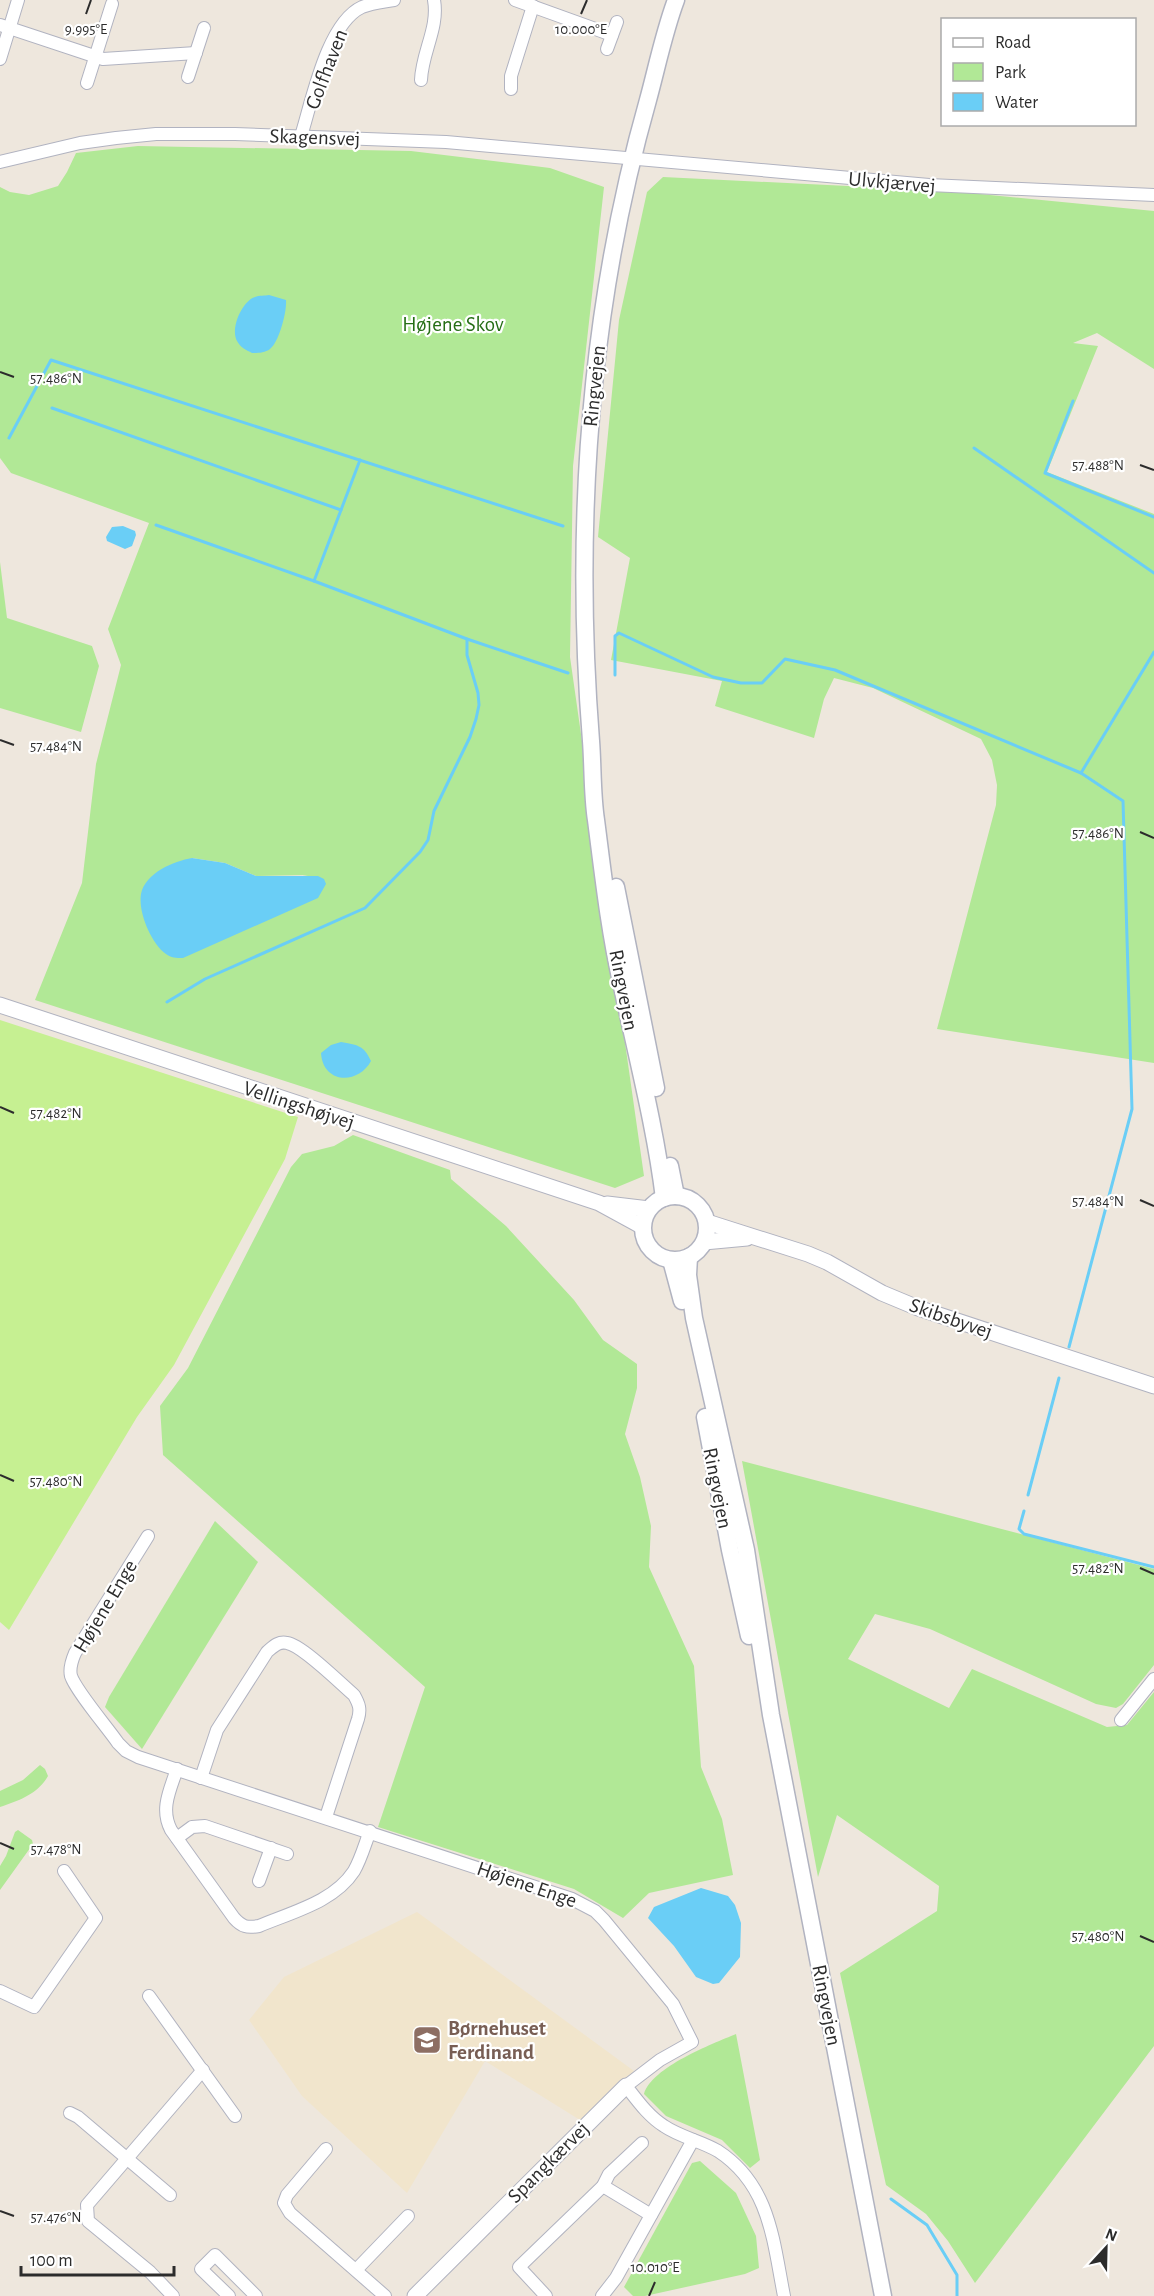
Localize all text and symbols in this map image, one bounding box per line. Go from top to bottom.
legend [941,18,1136,126]
text: 9.995°E [65,22,107,37]
text: 10.000°E [555,22,607,37]
street label: Golfhaven [302,26,351,112]
text: Road [995,34,1031,52]
text: Park [995,64,1027,82]
text: Water [995,94,1038,112]
street label: Skagensvej [269,125,361,150]
street label: Ulvkjærvej [847,168,936,197]
park label: Højene Skov [402,314,504,335]
street label: Ringvejen [580,344,609,428]
text: 57.486°N [30,371,82,386]
text: 57.488°N [1072,458,1124,473]
text: 57.484°N [30,739,82,754]
text: 57.486°N [1072,826,1124,841]
street label: Ringvejen [605,948,642,1032]
street label: Vellingshøjvej [241,1078,357,1133]
text: 57.482°N [30,1106,82,1121]
text: 57.484°N [1072,1194,1124,1209]
street label: Skibsbyvej [907,1295,995,1342]
street label: Ringvejen [699,1446,736,1530]
text: 57.480°N [30,1474,82,1489]
street label: Højene Enge [70,1556,141,1656]
text: 57.482°N [1072,1561,1124,1576]
text: 57.478°N [30,1842,82,1857]
street label: Højene Enge [474,1858,579,1911]
text: 57.480°N [1072,1929,1124,1944]
street label: Ringvejen [808,1963,845,2047]
place label: Børnehuset Ferdinand [448,2018,546,2063]
school or university icon: Børnehuset Ferdinand [411,2024,443,2056]
street label: Spangkærvej [504,2118,593,2207]
text: 57.476°N [30,2210,82,2225]
north arrow [1076,2218,1136,2278]
text: N [1103,2226,1119,2245]
scale bar [21,2239,174,2277]
text: 100 m [30,2252,73,2270]
text: 10.010°E [630,2260,680,2275]

